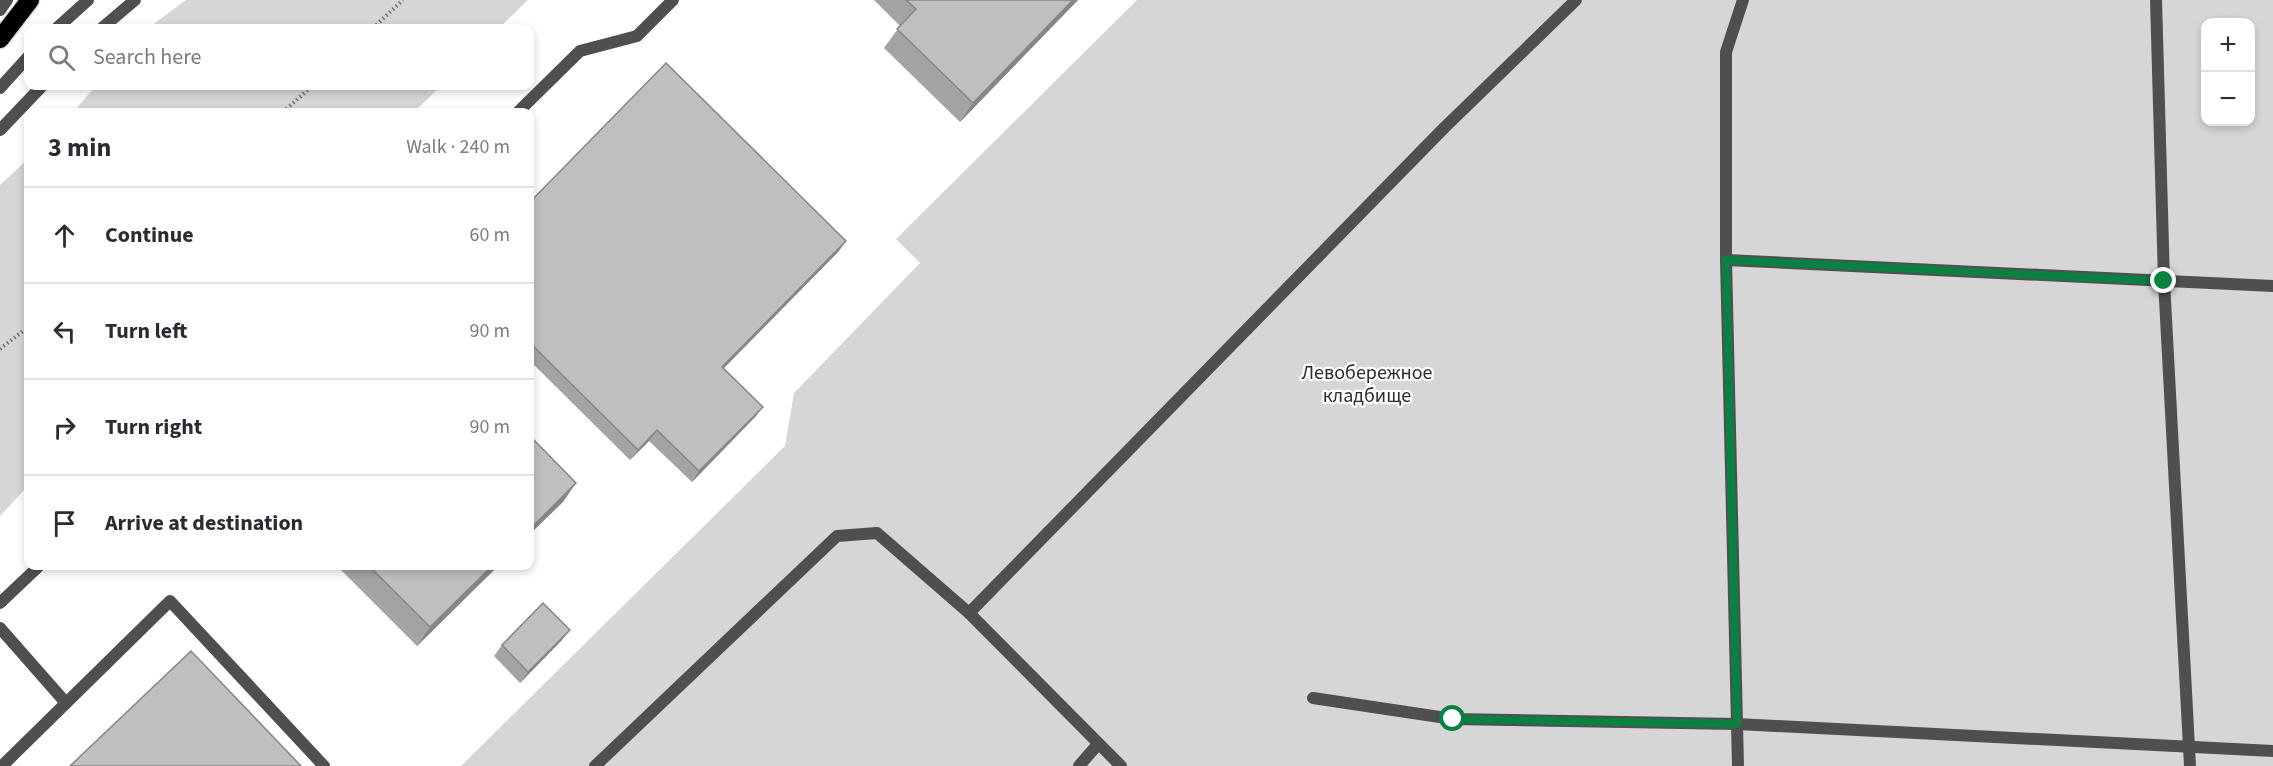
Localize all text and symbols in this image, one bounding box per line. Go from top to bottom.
map controls [2201,18,2255,126]
button: + [2201,18,2255,72]
search box [24,24,534,90]
icon: search [45,41,78,74]
text: Search here [93,41,201,73]
button: − [2201,72,2255,126]
text: 3 min [48,129,111,166]
text: Walk · 240 m [406,133,510,161]
icon: ahead [48,219,81,252]
text: Continue [105,219,194,251]
text: 60 m [470,221,510,249]
route end [2150,267,2176,293]
icon: left [48,315,81,348]
text: Turn left [105,315,187,347]
text: 90 m [470,317,510,345]
park label: Левобережное кладбище [1301,359,1433,410]
icon: right [48,411,81,444]
text: Turn right [105,411,202,443]
text: 90 m [470,413,510,441]
icon: arrive [48,507,81,540]
text: Arrive at destination [105,507,303,539]
route start [1439,705,1465,731]

